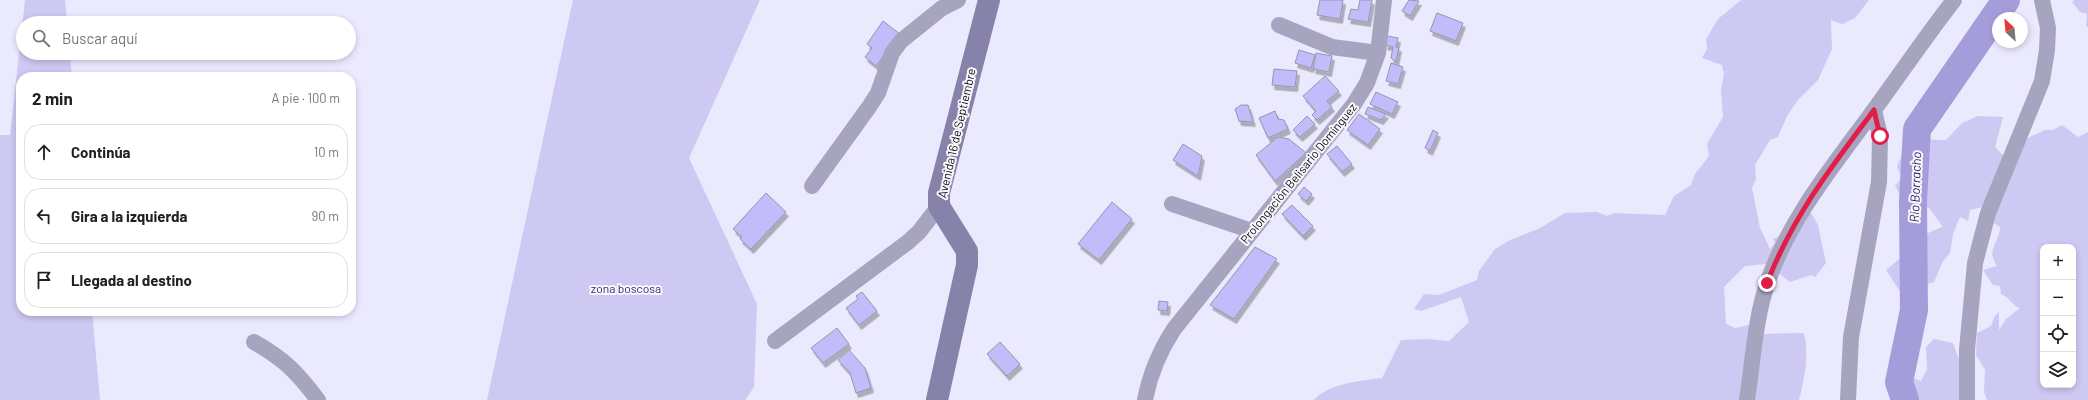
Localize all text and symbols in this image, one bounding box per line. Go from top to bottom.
north arrow [1992,12,2028,48]
search box [16,16,356,60]
icon: search [30,27,52,49]
text: Buscar aquí [62,29,138,47]
street label: Avenida 16 de Septiembre [934,67,978,199]
text: 2 min [32,88,73,108]
text: A pie · 100 m [272,90,340,106]
street label: Prolongación Belisario Domínguez [1237,100,1359,246]
route start [1871,127,1889,145]
icon: ahead [33,141,55,163]
text: Continúa [71,143,131,161]
text: 10 m [314,144,339,160]
water label: Río Borracho [1906,151,1924,223]
icon: left [33,205,55,227]
text: Gira a la izquierda [71,207,187,225]
text: 90 m [312,208,339,224]
map controls [2040,244,2076,388]
button: + [2040,244,2076,280]
icon: arrive [33,269,55,291]
text: Llegada al destino [71,271,192,289]
route end [1758,274,1776,292]
button: − [2040,280,2076,316]
park label: zona boscosa [591,281,661,295]
button: locate [2040,316,2076,352]
button: layers [2040,352,2076,388]

